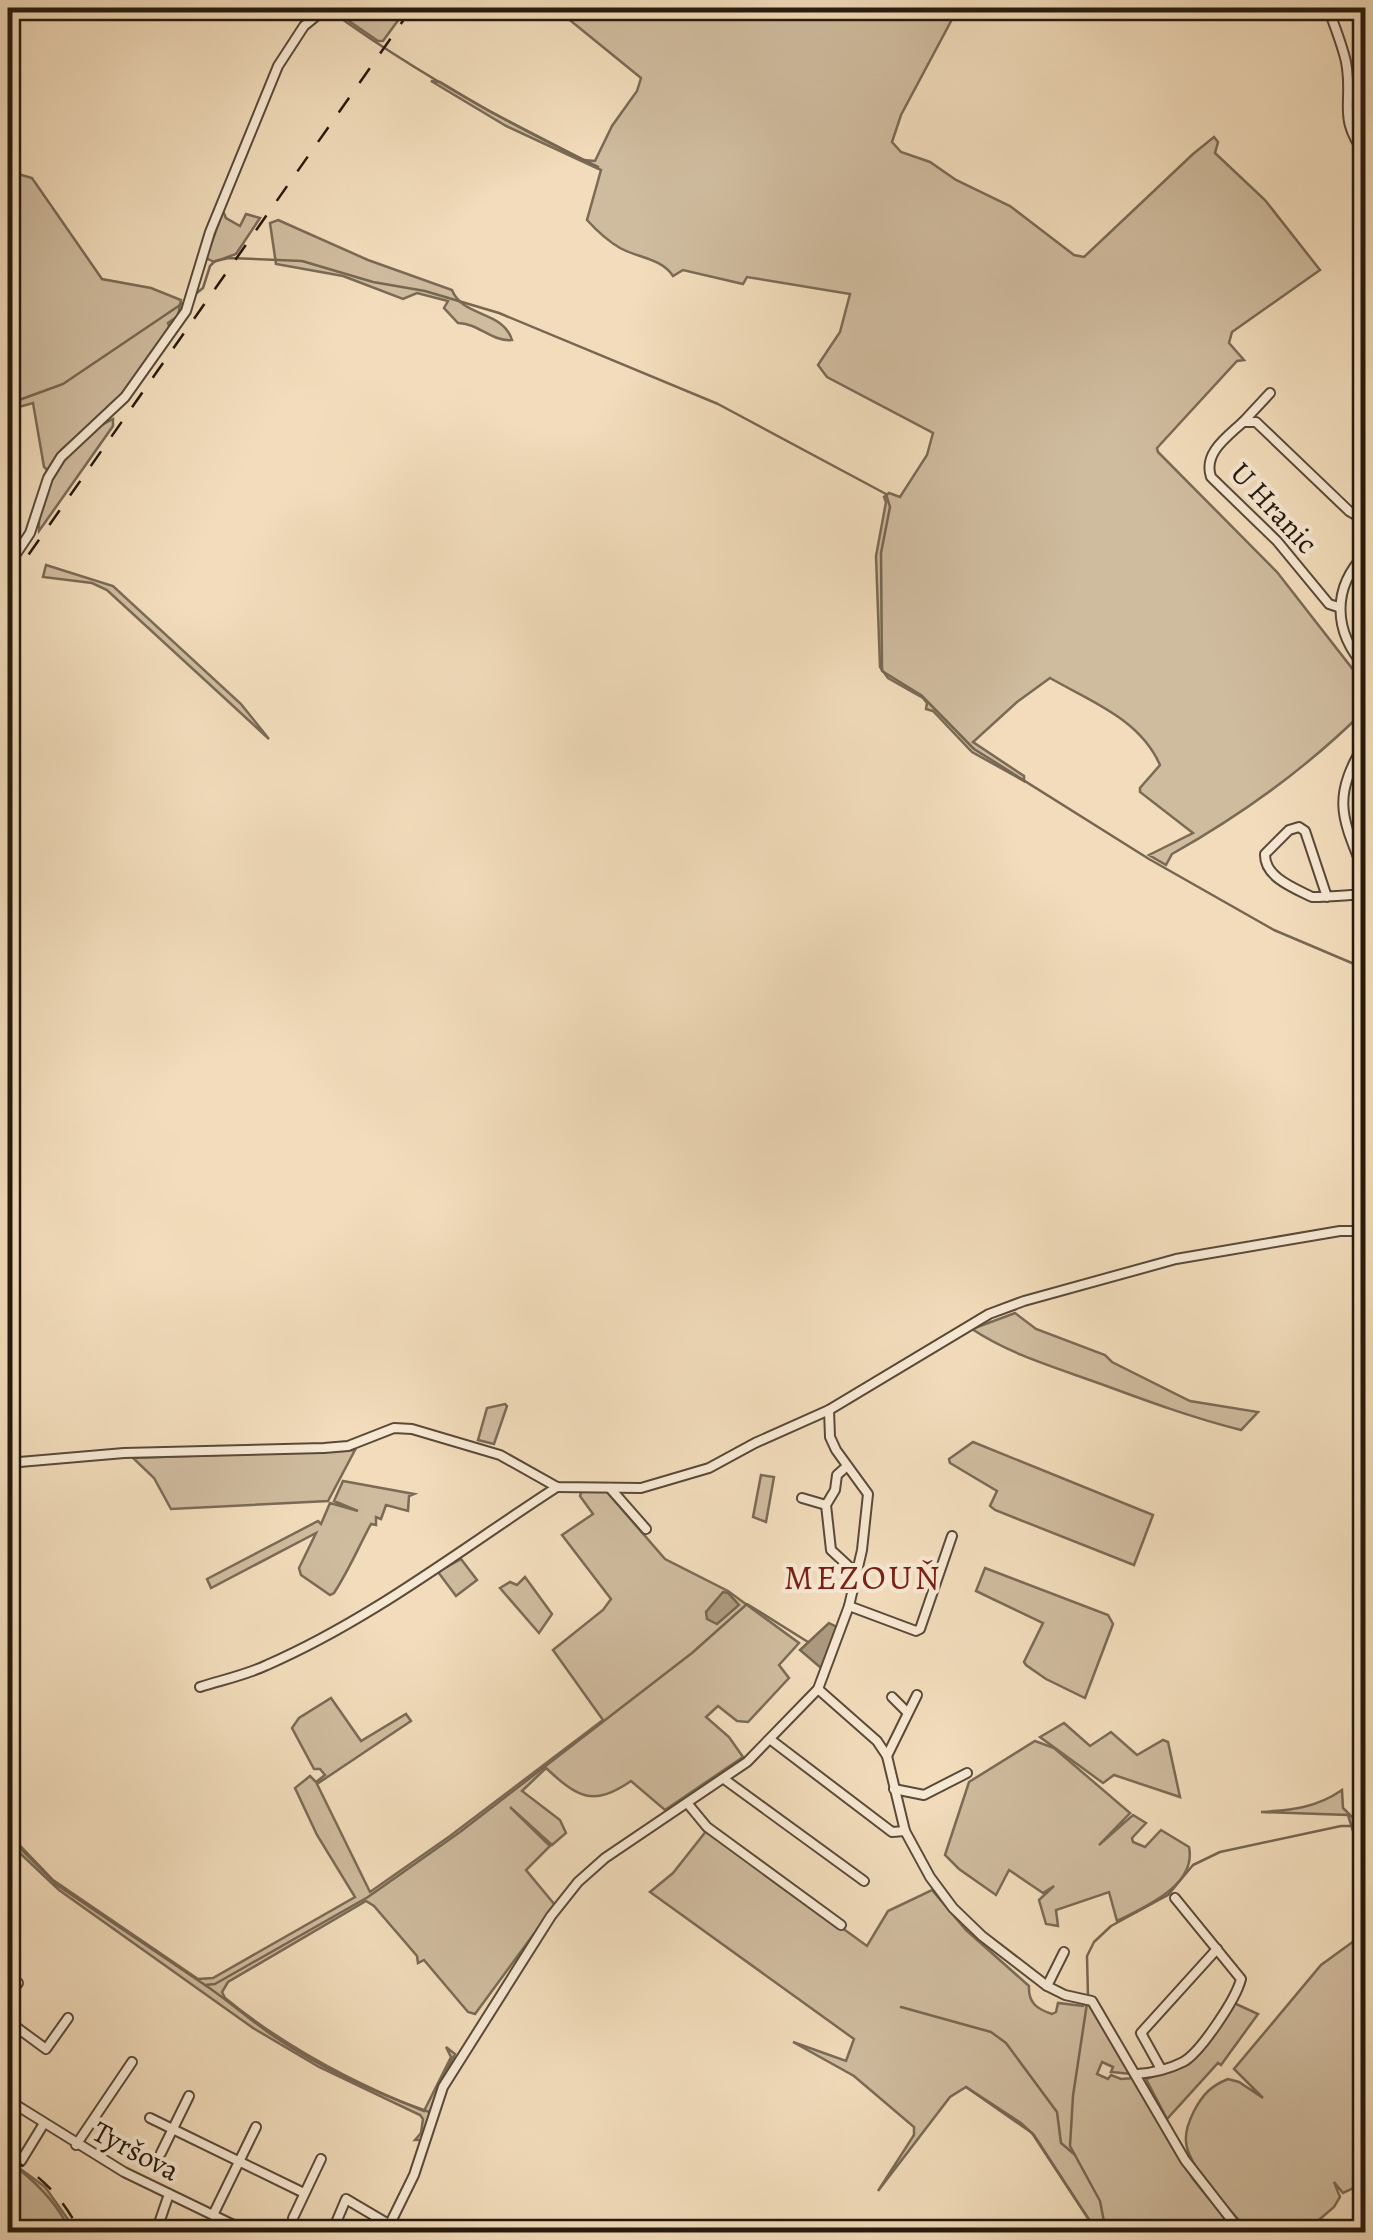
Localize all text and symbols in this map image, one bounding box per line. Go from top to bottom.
street label: U Hranic [1221,454,1327,562]
district label: MEZOUŇ [784,1553,942,1601]
street label: Tyršova [85,2111,187,2191]

